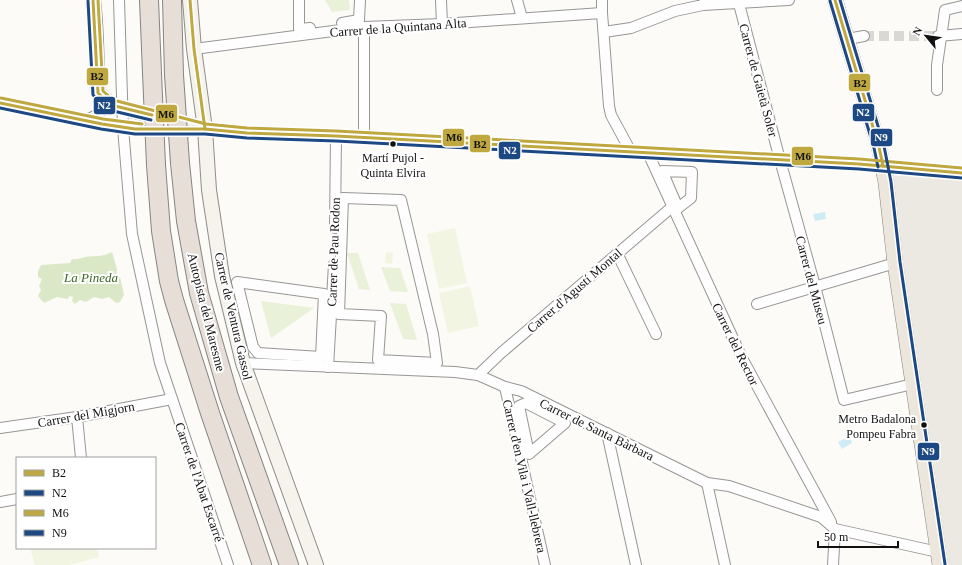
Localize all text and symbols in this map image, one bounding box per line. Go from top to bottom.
street label: Carrer de la Quintana Alta [329,15,467,40]
north arrow [906,16,946,56]
street label: Carrer de Gaietà Soler [736,22,781,139]
text: N [910,25,924,38]
line badge: B2 [86,67,109,86]
text: B2 [91,70,104,82]
line badge: B2 [848,73,871,92]
text: B2 [854,77,867,89]
line badge: N2 [93,96,116,115]
text: N2 [97,99,111,111]
line badge: N2 [852,103,875,122]
line badge: M6 [155,104,178,123]
text: N2 [856,106,870,118]
text: M6 [158,108,174,120]
line badge: M6 [442,128,465,147]
line badge: N9 [870,128,893,147]
text: M6 [446,131,462,143]
text: N9 [874,131,888,143]
line badge: B2 [469,134,491,153]
text: B2 [474,138,487,150]
marker: Martí Pujol - Quinta Elvira [388,139,398,149]
line badge: N2 [498,141,521,160]
text: N2 [503,144,517,156]
line badge: M6 [791,146,814,166]
text: M6 [795,150,811,162]
place label: Martí Pujol - Quinta Elvira [361,151,426,180]
street label: Carrer de Pau Rodon [324,197,343,307]
street label: Carrer del Museu [793,234,831,326]
street label: Carrer d'Agustí Montal [524,245,625,336]
street label: Autopista del Maresme [185,251,229,373]
street label: Carrer de Ventura Gassol [211,251,256,382]
park label: La Pineda [63,270,118,285]
street label: Carrer del Rector [709,300,762,389]
street label: Carrer de Santa Bàrbara [537,395,657,464]
street label: Carrer del Migjorn [36,398,136,430]
street label: Carrer d'en Vila i Vall-llebrera [500,398,550,555]
place label: Metro Badalona Pompeu Fabra [838,412,917,441]
street label: Carrer de l'Abat Escarré [172,420,227,544]
marker: Metro Badalona Pompeu Fabra [919,420,929,430]
line badge: N9 [917,442,940,461]
text: N9 [921,445,935,457]
legend [16,457,156,549]
text: B2 [52,466,66,480]
text: N2 [52,486,67,500]
text: M6 [52,506,69,520]
scale bar [818,523,898,549]
text: N9 [52,526,67,540]
text: 50 m [824,530,849,544]

